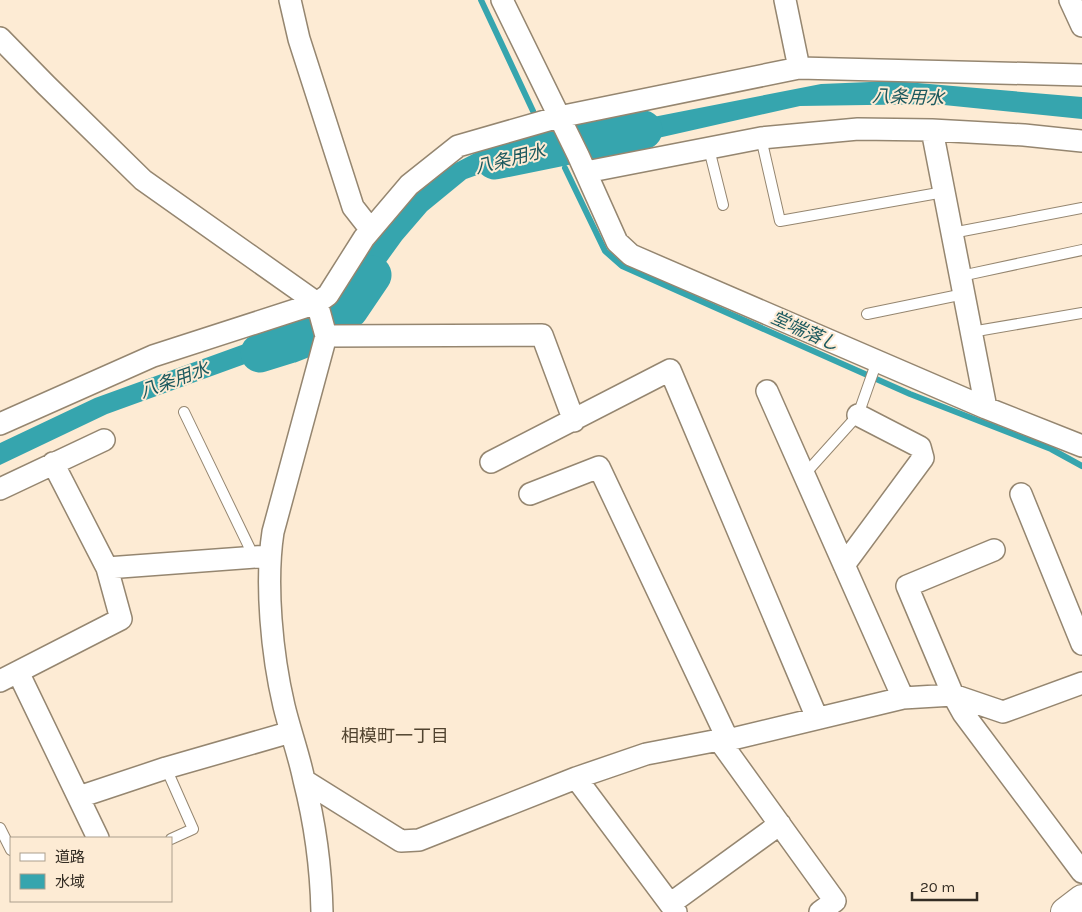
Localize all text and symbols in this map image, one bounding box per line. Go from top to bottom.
water label: 八条用水 [872,85,946,109]
water label: 八条用水 [472,139,550,178]
water label: 堂端落し [768,306,842,356]
water label: 八条用水 [136,357,213,403]
district label: 相模町一丁目 [341,725,449,747]
legend [10,837,172,902]
text: 道路 [55,848,85,866]
scale bar [912,870,977,902]
text: 水域 [55,873,85,891]
text: 20 m [920,878,955,896]

